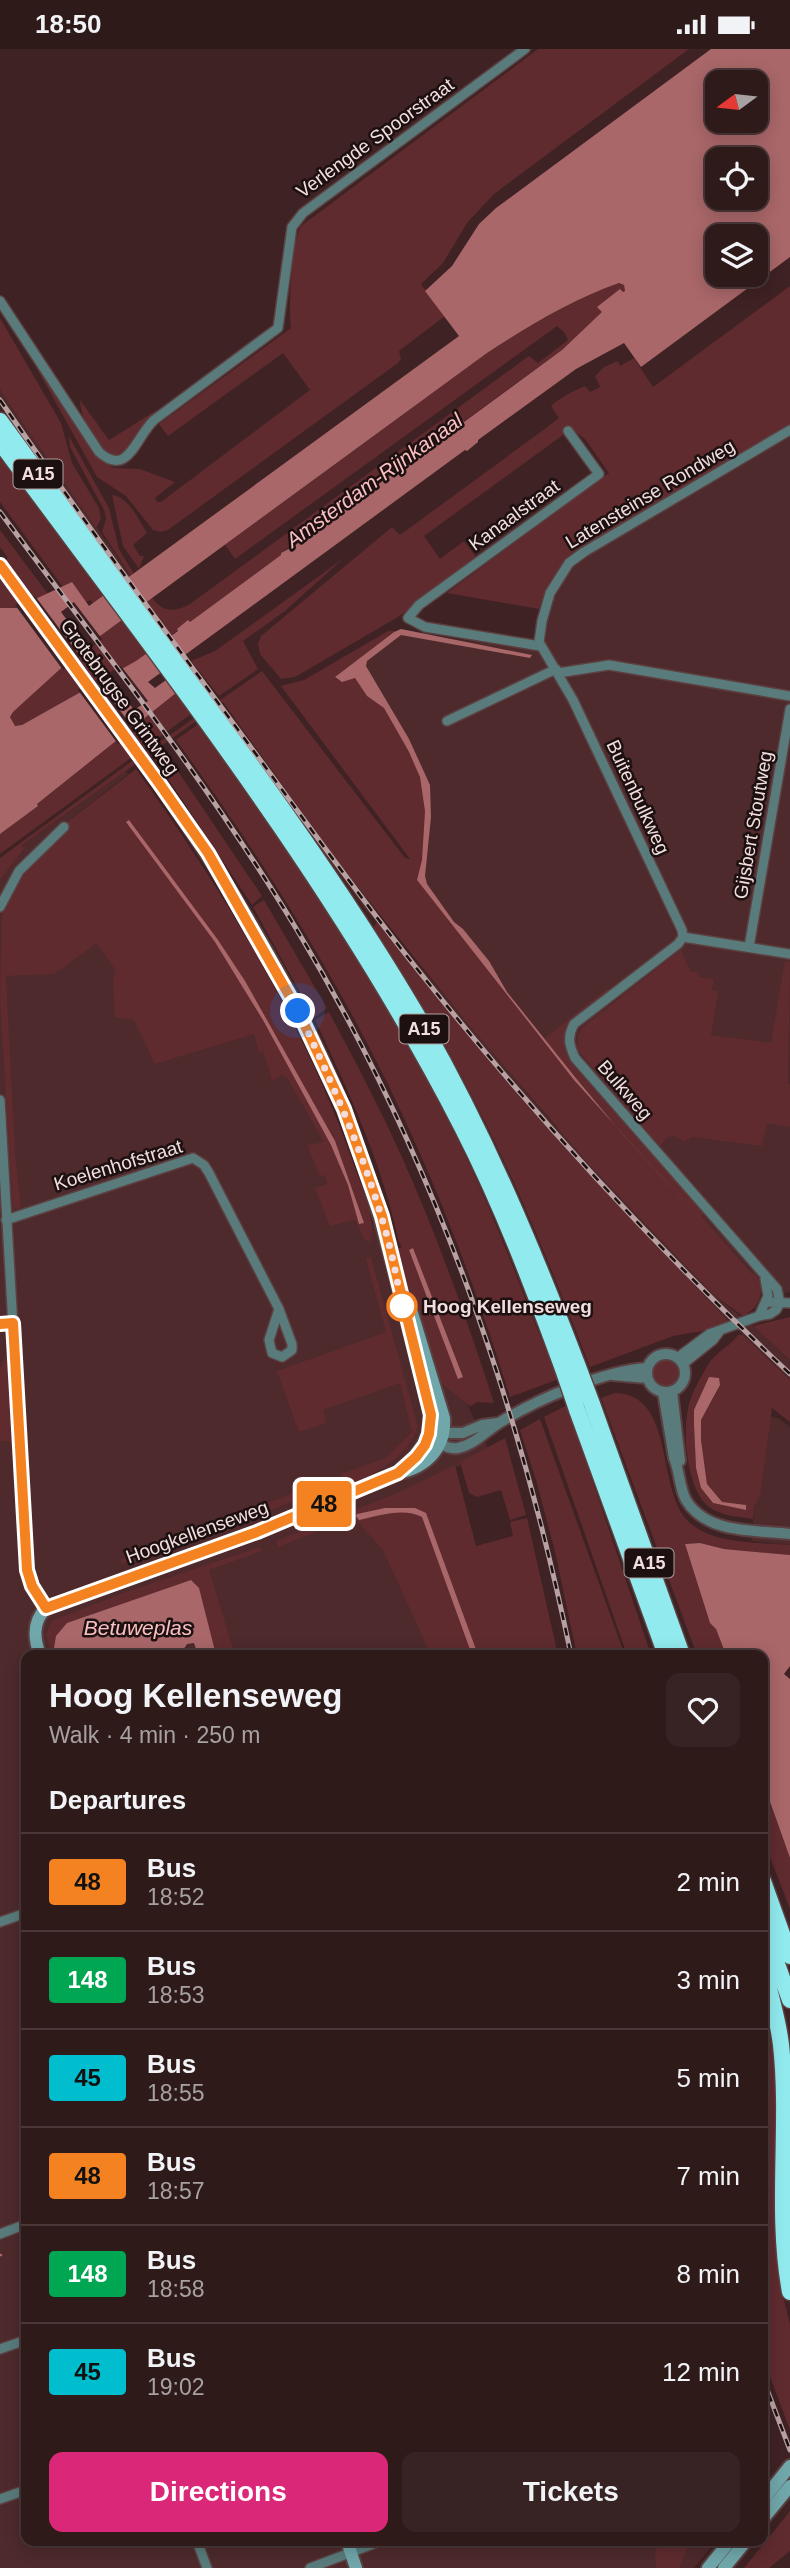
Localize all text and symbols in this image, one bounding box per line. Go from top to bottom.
text: 18:50 [35,9,102,39]
north arrow [705,70,768,133]
map controls [705,70,768,287]
street label: Verlengde Spoorstraat [292,74,458,202]
button: locate [705,147,768,210]
button: layers [705,224,768,287]
water label: Amsterdam-Rijnkanaal [280,407,468,553]
street label: Latensteinse Rondweg [562,435,738,553]
road number: A15 [14,459,62,489]
street label: Kanaalstraat [465,475,564,555]
street label: Grotebrugse Grintweg [57,615,183,779]
street label: Buitenbulkweg [602,737,674,857]
street label: Gijsbert Stoutweg [730,749,776,901]
your location [280,993,315,1028]
road number: A15 [400,1014,448,1044]
street label: Bulkweg [594,1056,656,1124]
street label: Koelenhofstraat [51,1135,185,1194]
marker: Hoog Kellenseweg [387,1291,417,1321]
place label: Hoog Kellenseweg [423,1296,592,1317]
line badge: 48 [292,1481,356,1527]
text: 48 [311,1490,337,1517]
street label: Hoogkellenseweg [123,1496,271,1568]
road number: A15 [624,1548,674,1577]
water label: Betuweplas [84,1616,193,1639]
button: heart [666,1673,740,1747]
text: Hoog Kellenseweg [49,1677,342,1714]
text: Walk · 4 min · 250 m [49,1722,260,1748]
text: Departures [49,1785,186,1815]
text: Bus [147,1853,196,1883]
text: 2 min [676,1867,740,1897]
text: 48 [74,1868,101,1895]
text: 18:52 [147,1884,205,1910]
text: Bus [147,1951,196,1981]
text: 3 min [676,1965,740,1995]
text: 148 [67,1966,108,1993]
text: 18:53 [147,1982,205,2008]
text: Bus [147,2049,196,2079]
text: 5 min [676,2063,740,2093]
text: 45 [74,2064,101,2091]
text: 18:55 [147,2080,205,2106]
text: Bus [147,2147,196,2177]
text: 7 min [676,2161,740,2191]
text: 48 [74,2162,101,2189]
text: 18:57 [147,2178,205,2204]
text: Bus [147,2245,196,2275]
text: 8 min [676,2259,740,2289]
text: 148 [67,2260,108,2287]
text: 18:58 [147,2276,205,2302]
text: Bus [147,2343,196,2373]
text: 12 min [662,2357,740,2387]
text: 45 [74,2358,101,2385]
text: 19:02 [147,2374,205,2400]
button: Directions [49,2452,388,2532]
button: Tickets [402,2452,740,2532]

